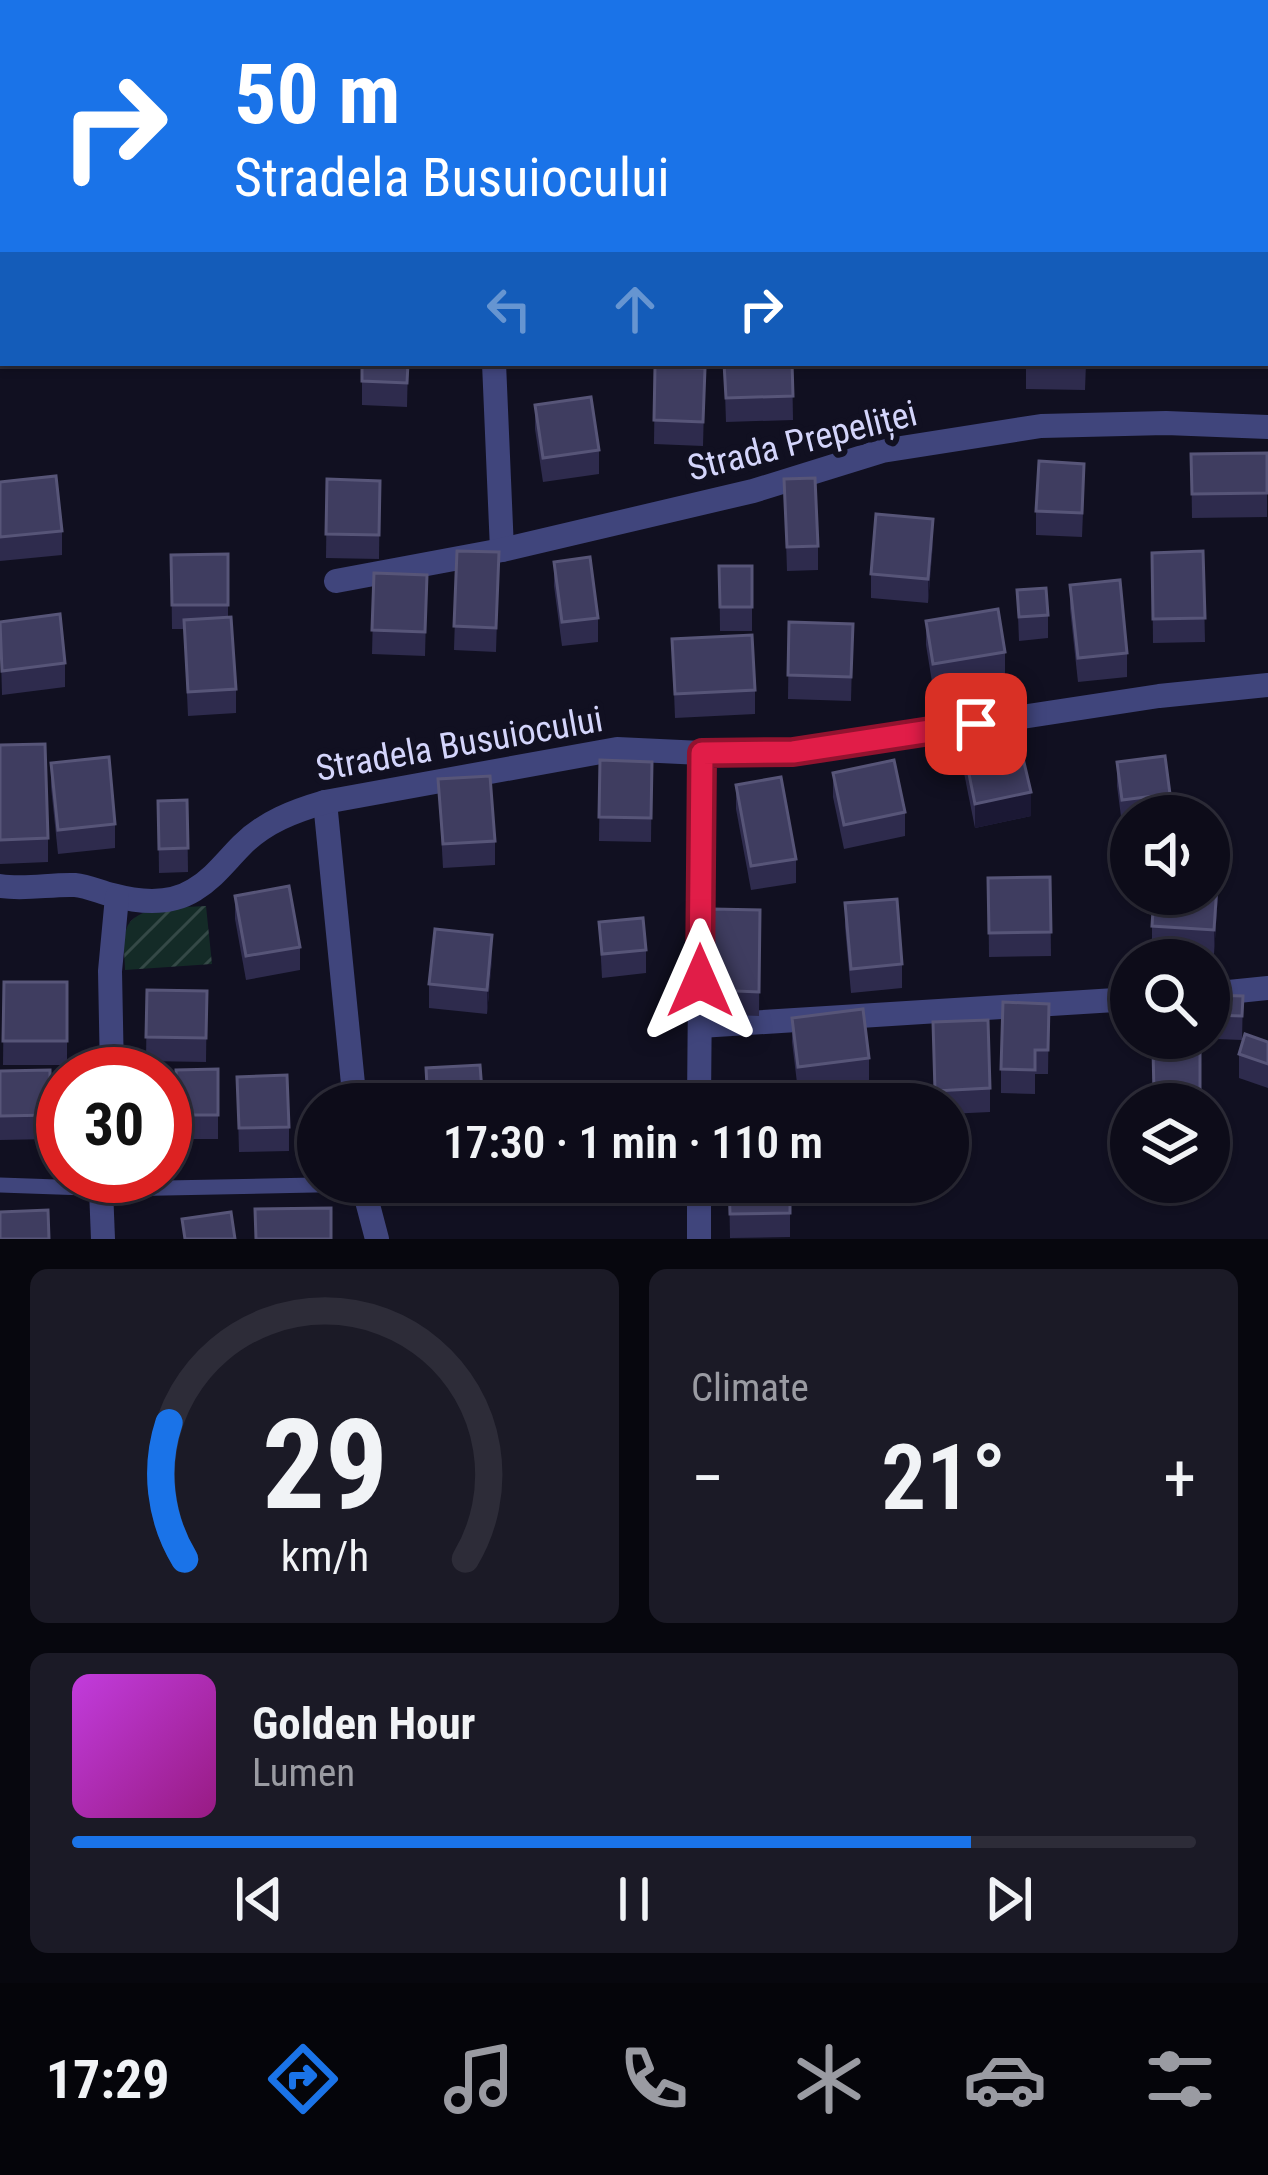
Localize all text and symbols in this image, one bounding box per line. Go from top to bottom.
text: 50 m [234,45,401,144]
icon: right [36,48,192,204]
text: Stradela Busuiocului [234,146,670,209]
icon: left [476,276,542,342]
icon: ahead [602,276,668,342]
icon: right [728,276,794,342]
street label: Strada Prepeliței [683,392,921,490]
pin [925,673,1027,775]
icon: arrive [943,691,1009,757]
street label: Stradela Busuiocului [312,698,606,790]
map controls [1110,795,1230,1203]
button: sound [1110,795,1230,915]
position arrow [637,918,763,1044]
button: search [1110,939,1230,1059]
speed limit sign: 30 [36,1047,192,1203]
button: layers [1110,1083,1230,1203]
text: 17:30 · 1 min · 110 m [443,1116,823,1169]
text: Climate [691,1365,809,1411]
text: 29 [261,1392,388,1538]
text: 21° [881,1426,1006,1531]
text: − [691,1440,724,1517]
text: + [1163,1440,1196,1517]
text: km/h [280,1531,369,1581]
text: Golden Hour [252,1697,475,1750]
text: Lumen [252,1750,355,1796]
icon: previous [226,1866,292,1932]
icon: pause [601,1866,667,1932]
icon: next [976,1866,1042,1932]
icon: directions [261,2037,345,2121]
icon: music [437,2037,521,2121]
icon: phone [612,2037,696,2121]
icon: climate [787,2037,871,2121]
icon: car [963,2037,1047,2121]
icon: filters [1138,2037,1222,2121]
text: 17:29 [46,2048,170,2111]

